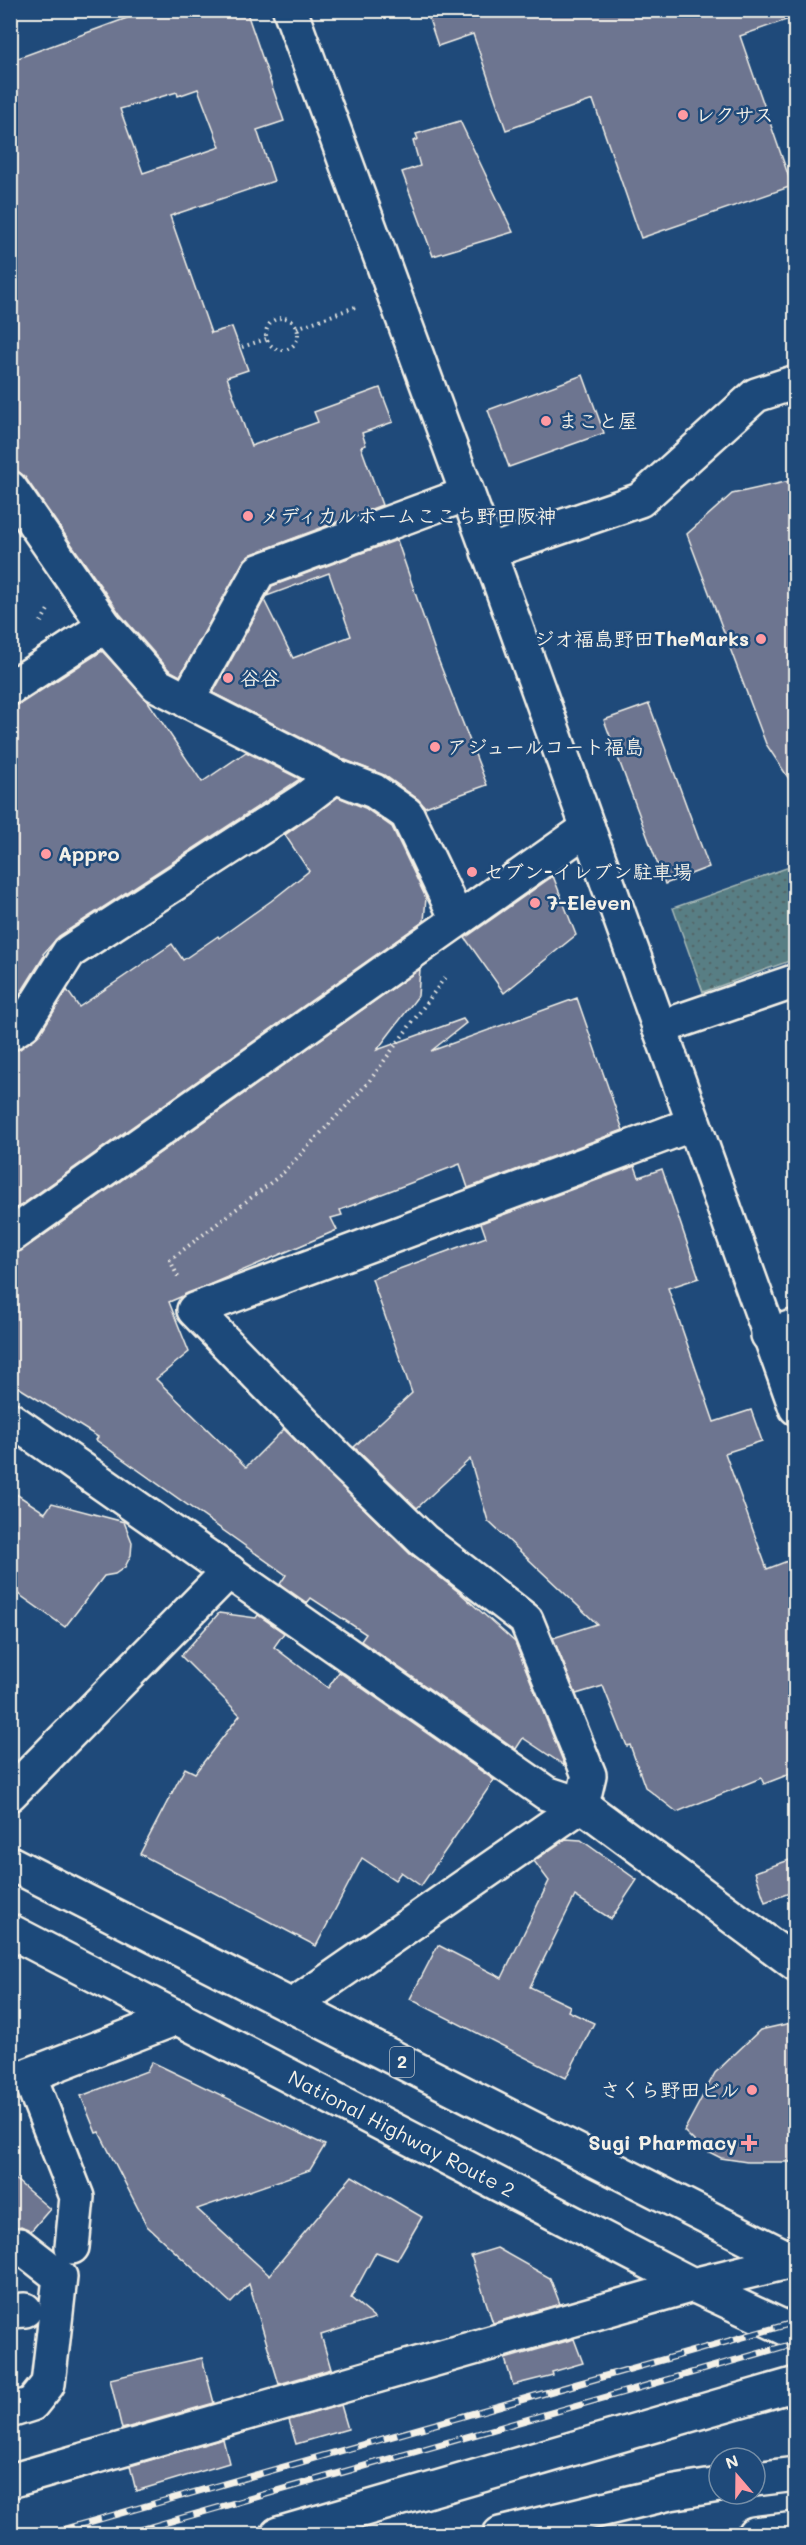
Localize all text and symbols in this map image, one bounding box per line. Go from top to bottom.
place label: レクサス [695,101,774,127]
marker: レクサス [676,108,690,122]
place label: まこと屋 [558,407,638,433]
marker: まこと屋 [539,414,553,428]
place label: メディカルホームここち野田阪神 [260,502,556,528]
marker: メディカルホームここち野田阪神 [241,509,255,523]
place label: ジオ福島野田TheMarks [534,625,749,651]
marker: ジオ福島野田TheMarks [754,632,768,646]
place label: 谷谷 [240,664,280,690]
marker: 谷谷 [221,671,235,685]
place label: アジュールコート福島 [447,733,644,759]
marker: アジュールコート福島 [428,740,442,754]
place label: Appro [58,840,120,866]
marker: Appro [39,847,53,861]
place label: セブン-イレブン駐車場 [484,858,692,884]
marker: セブン-イレブン駐車場 [465,865,479,879]
place label: 7-Eleven [547,889,631,915]
marker: 7-Eleven [528,896,542,910]
road number: 2 [390,2047,414,2077]
street label: National Highway Route 2 [284,2064,520,2202]
place label: さくら野田ビル [600,2076,740,2102]
marker: さくら野田ビル [745,2083,759,2097]
place label: Sugi Pharmacy [588,2129,737,2155]
marker: Sugi Pharmacy [742,2136,756,2150]
north arrow [707,2446,767,2506]
text: N [722,2449,741,2473]

